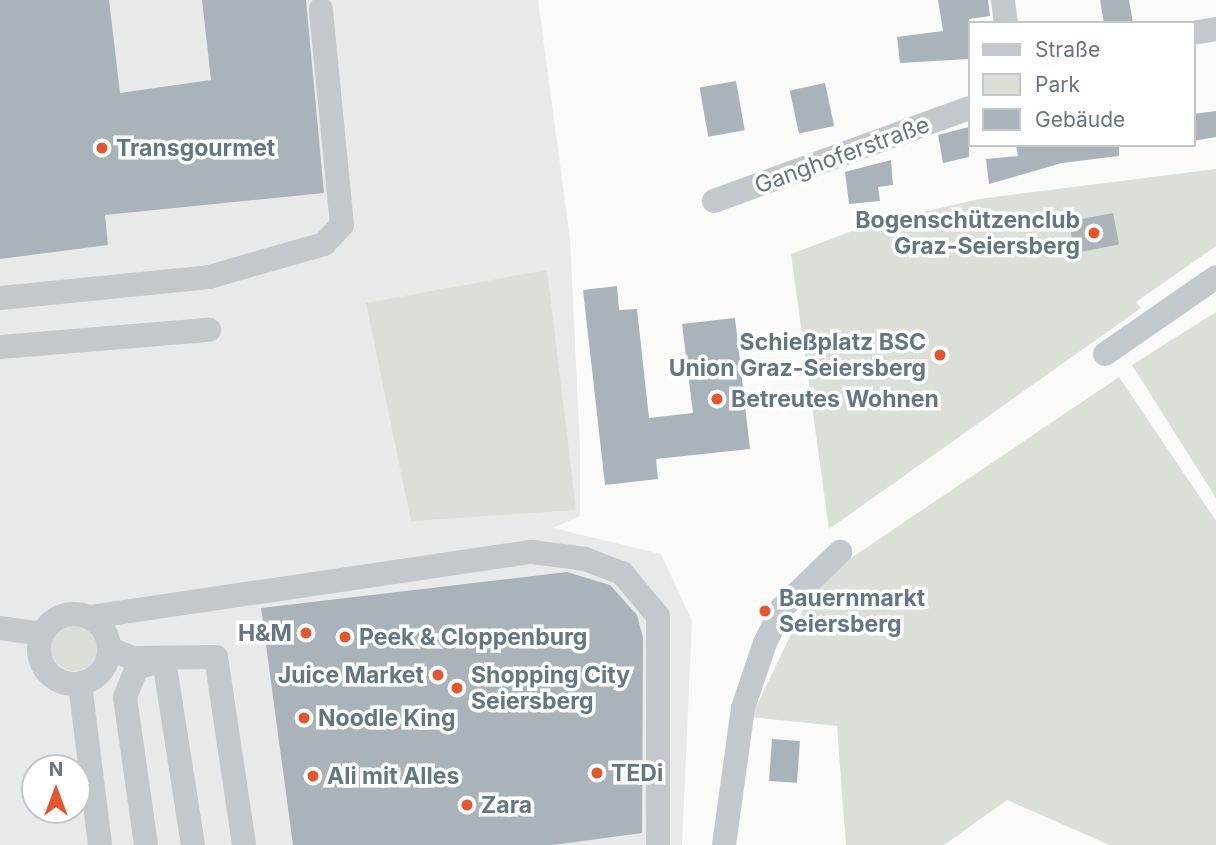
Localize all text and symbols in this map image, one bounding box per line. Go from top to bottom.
legend [968,21,1195,147]
text: Straße [1035,37,1100,62]
text: Park [1035,72,1080,97]
text: Gebäude [1035,107,1125,132]
street label: Ganghoferstraße [751,111,933,199]
place label: Transgourmet [116,134,275,162]
marker: Transgourmet [94,140,110,156]
place label: Bogenschützenclub Graz-Seiersberg [855,206,1080,260]
marker: Bogenschützenclub Graz-Seiersberg [1086,225,1102,241]
place label: Schießplatz BSC Union Graz-Seiersberg [669,328,926,382]
marker: Schießplatz BSC Union Graz-Seiersberg [932,347,948,363]
place label: Betreutes Wohnen [731,385,939,413]
marker: Betreutes Wohnen [709,391,725,407]
place label: Bauernmarkt Seiersberg [779,584,925,638]
marker: Bauernmarkt Seiersberg [757,603,773,619]
place label: H&M [238,619,292,647]
place label: Peek & Cloppenburg [359,623,587,651]
marker: H&M [298,625,314,641]
marker: Peek & Cloppenburg [337,629,353,645]
place label: Juice Market [278,661,424,689]
place label: Shopping City Seiersberg [471,661,630,715]
marker: Juice Market [430,667,446,683]
marker: Shopping City Seiersberg [449,680,465,696]
place label: Noodle King [318,704,455,732]
marker: Noodle King [296,710,312,726]
north arrow [21,754,91,824]
text: N [49,758,63,781]
place label: TEDi [611,759,663,787]
place label: Ali mit Alles [327,762,459,790]
marker: TEDi [589,765,605,781]
marker: Ali mit Alles [305,768,321,784]
place label: Zara [481,791,532,819]
marker: Zara [459,797,475,813]

